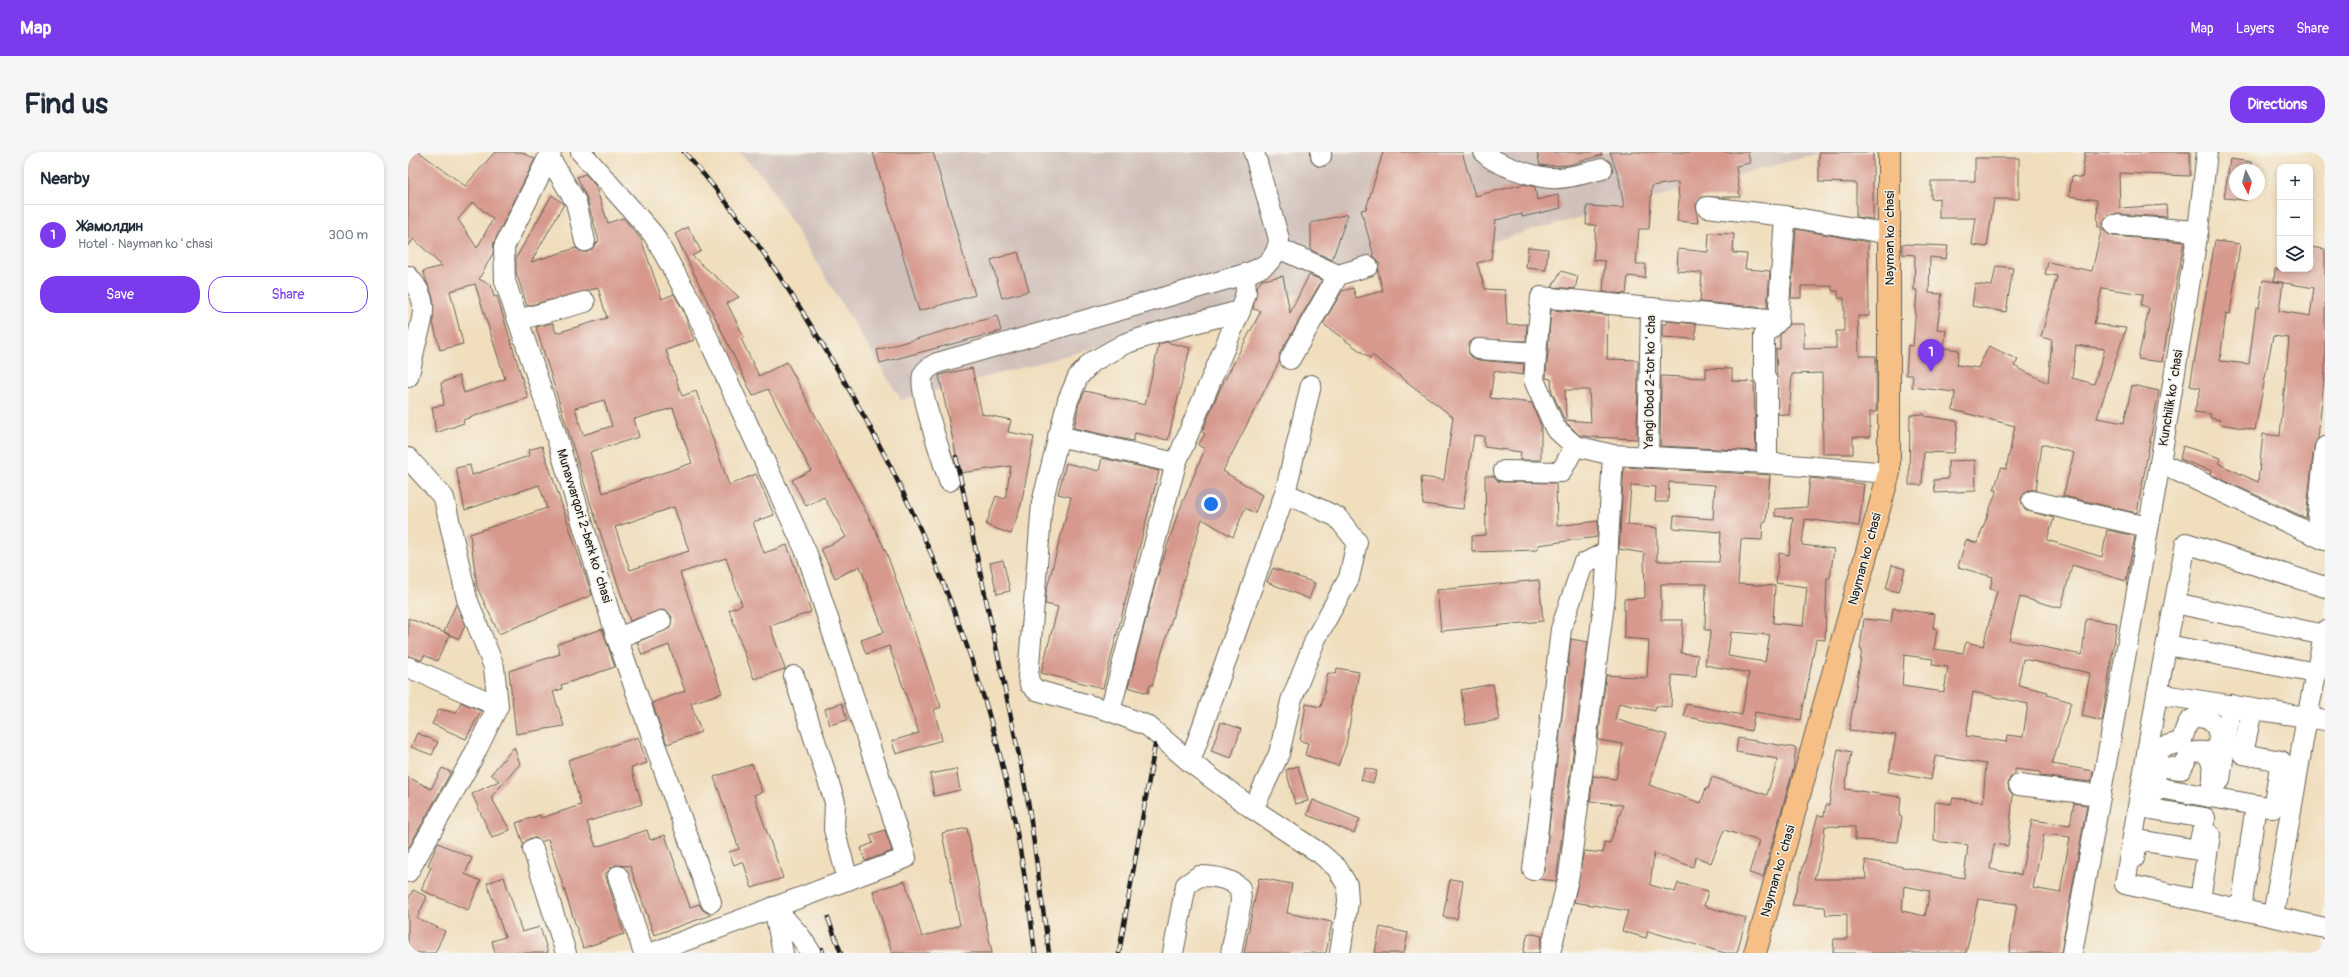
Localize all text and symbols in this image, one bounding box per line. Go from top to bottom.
text: Map [20,16,51,40]
text: Map [2191,20,2214,37]
text: Layers [2236,20,2274,37]
text: Share [2296,20,2329,37]
button: Directions [2230,86,2325,123]
text: Find us [24,87,108,122]
north arrow [2229,164,2265,200]
map controls [2277,164,2313,272]
button: + [2277,164,2313,200]
text: Nearby [40,168,89,189]
street label: Nayman koʻchasi [1882,191,1898,285]
button: − [2277,200,2313,236]
text: Жамолдин [78,217,143,236]
text: 1 [50,227,56,243]
text: 300 m [329,227,368,243]
text: Hotel · Nayman koʻchasi [78,236,213,252]
button: layers [2277,236,2313,272]
button: Save [40,276,200,313]
button: Share [208,276,368,313]
street label: Yangi Obod 2-tor koʻcha [1641,315,1659,450]
pin: 1 [1918,339,1944,372]
street label: Kunchilik koʻchasi [2155,349,2187,447]
street label: Munavvarqori 2-berk koʻchasi [553,447,615,605]
your location [1201,494,1221,514]
street label: Nayman koʻchasi [1845,511,1885,607]
street label: Nayman koʻchasi [1757,823,1799,919]

